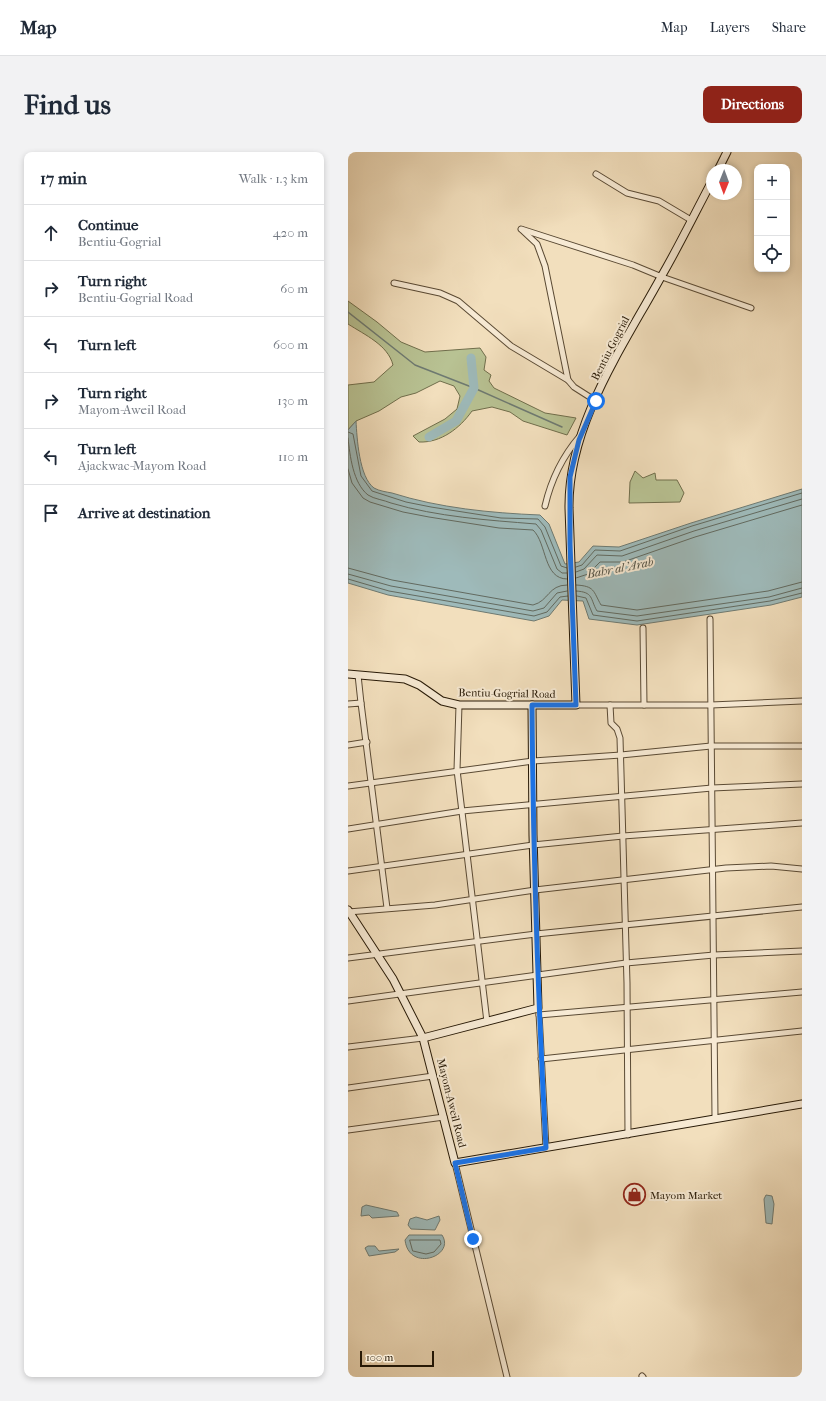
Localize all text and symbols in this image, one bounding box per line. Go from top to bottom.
text: Map [20,17,56,39]
text: Map [661,19,688,36]
text: Layers [710,19,750,36]
text: Share [772,19,806,36]
button: Directions [703,86,802,123]
text: Find us [24,88,111,121]
north arrow [706,164,742,200]
map controls [754,164,790,272]
button: + [754,164,790,200]
text: 17 min [40,168,87,188]
text: Walk · 1.3 km [239,171,308,186]
button: − [754,200,790,236]
text: Continue [78,216,138,234]
icon: ahead [40,222,62,244]
text: 420 m [273,225,308,240]
text: Bentiu-Gogrial [78,234,161,249]
button: locate [754,236,790,272]
text: Turn right [78,272,147,290]
icon: right [40,278,62,300]
text: 60 m [280,281,308,296]
text: Bentiu-Gogrial Road [78,290,193,305]
street label: Bentiu-Gogrial [589,314,632,383]
icon: left [40,334,62,356]
text: Turn left [78,336,136,354]
text: 600 m [273,337,308,352]
text: Turn right [78,384,147,402]
icon: right [40,390,62,412]
route start [587,392,605,410]
text: 130 m [277,393,308,408]
text: Mayom-Aweil Road [78,402,186,417]
text: Turn left [78,440,136,458]
icon: left [40,446,62,468]
text: 110 m [278,449,308,464]
text: Ajackwac-Mayom Road [78,458,206,473]
icon: arrive [40,502,62,524]
text: Arrive at destination [78,504,210,522]
water label: Bahr al 'Arab [585,555,655,581]
street label: Bentiu-Gogrial Road [458,686,557,701]
street label: Mayom-Aweil Road [434,1057,469,1150]
shop icon: Mayom Market [622,1182,648,1208]
place label: Mayom Market [650,1189,722,1202]
route end [464,1230,482,1248]
scale bar [360,1349,434,1368]
text: 100 m [366,1351,394,1364]

